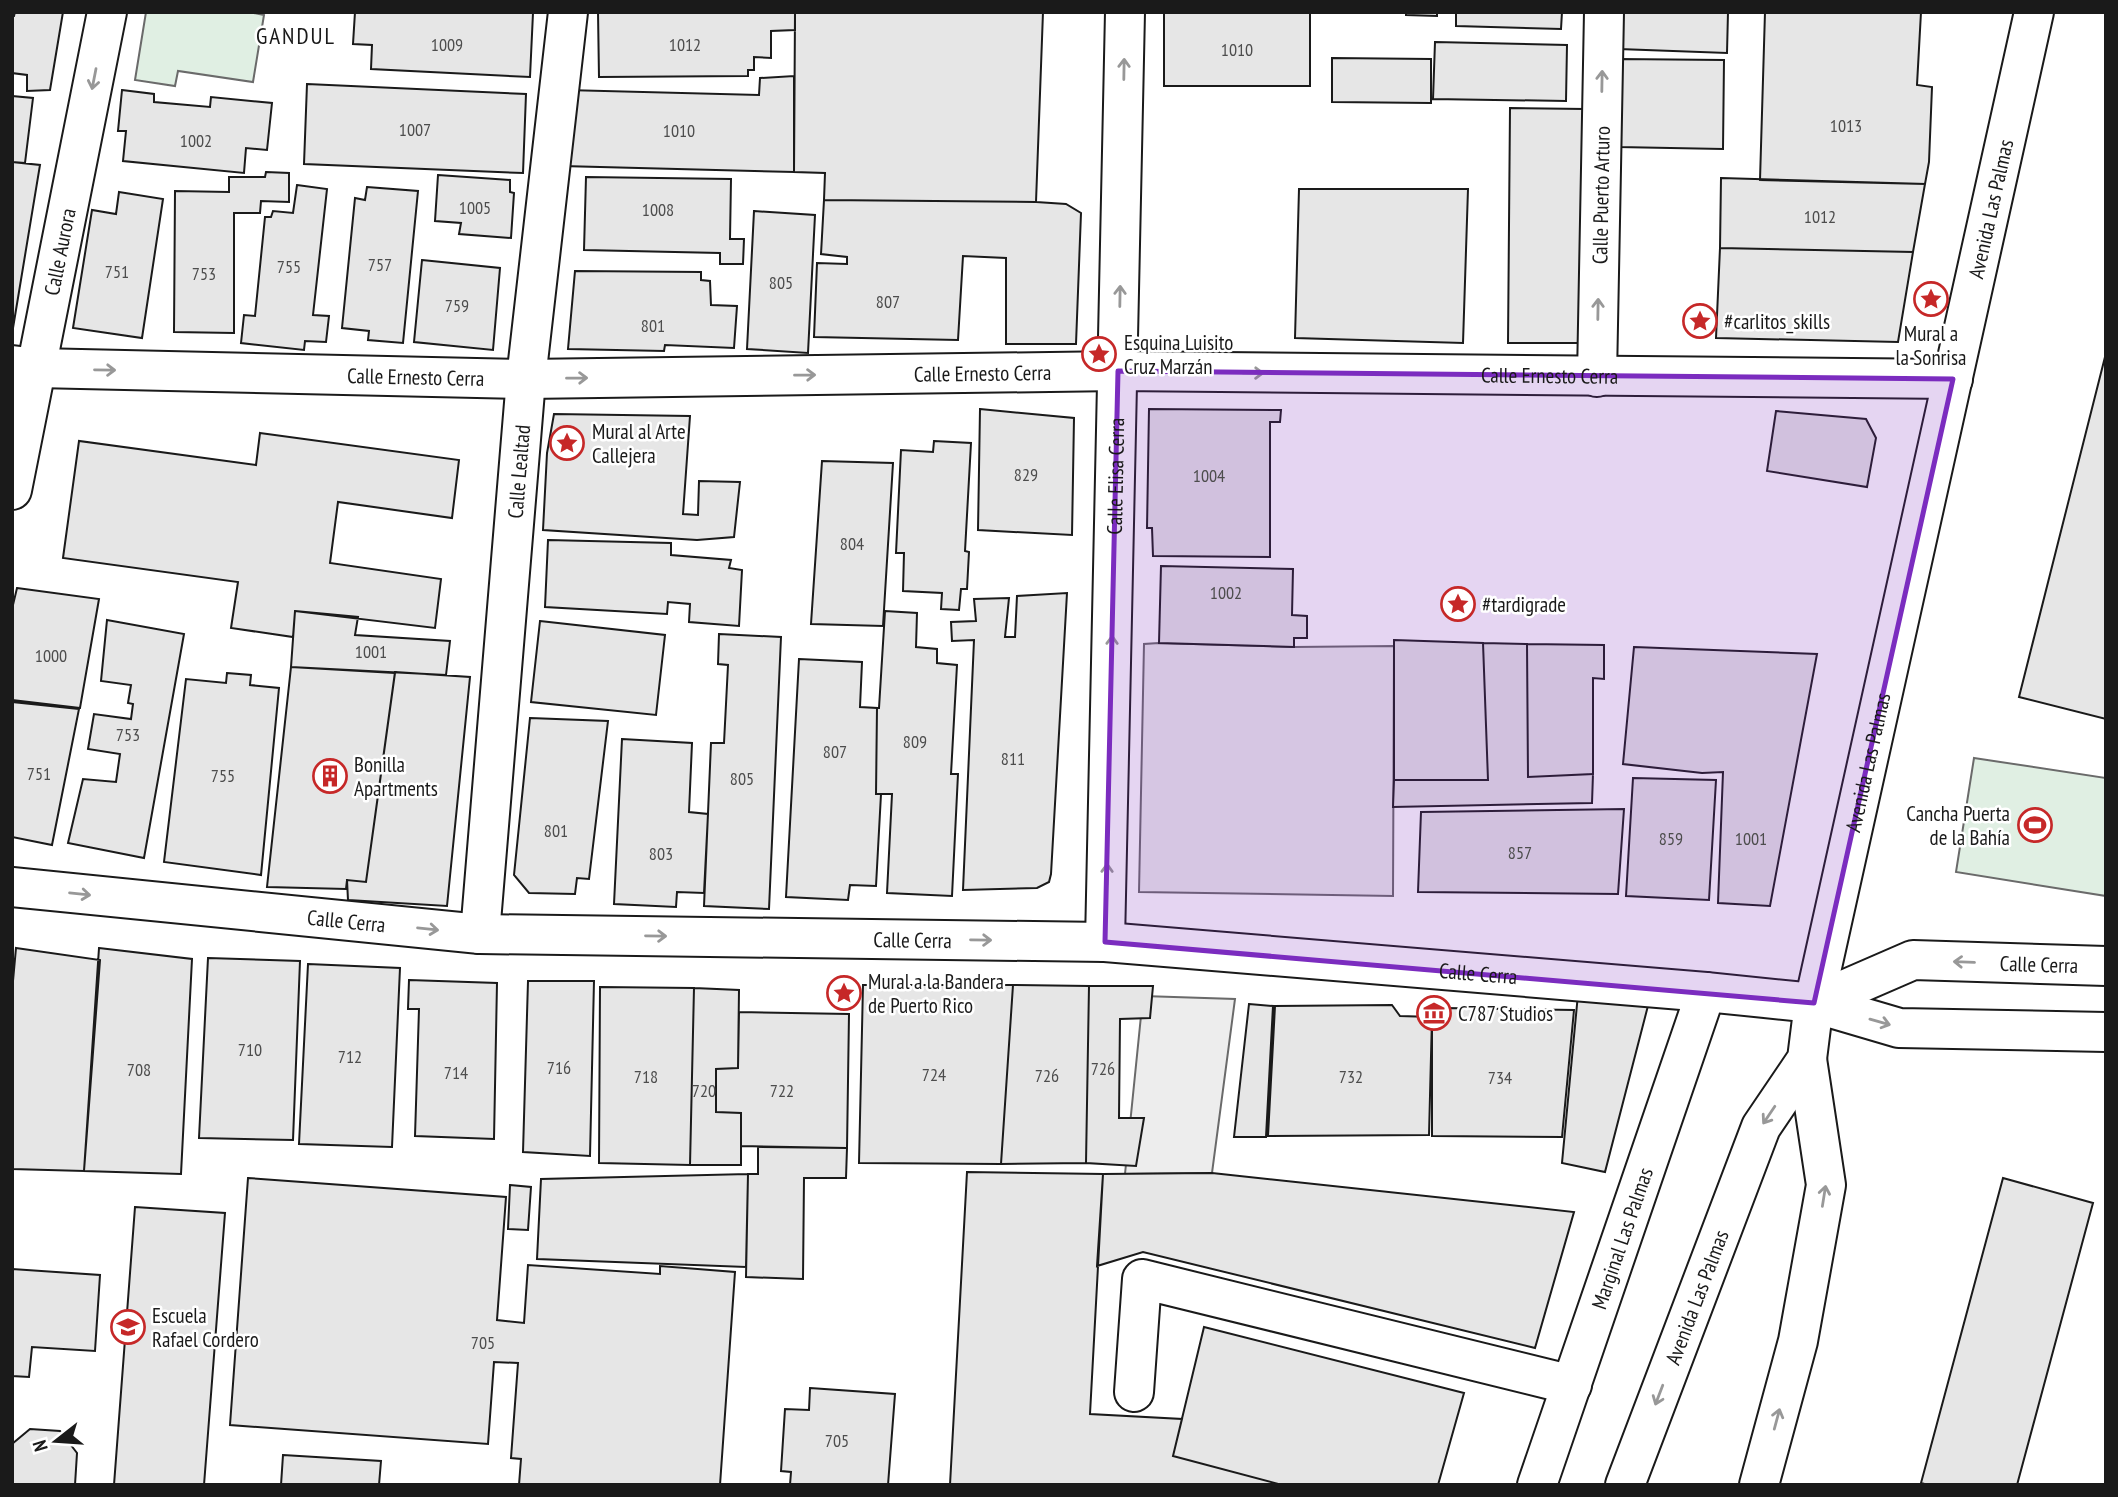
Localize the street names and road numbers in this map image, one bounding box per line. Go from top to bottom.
street label: Calle Puerto Arturo [1586,126,1615,264]
street label: Avenida Las Palmas [1962,137,2019,281]
street label: Calle Aurora [38,206,81,298]
street label: Calle Ernesto Cerra [914,358,1051,387]
street label: Calle Ernesto Cerra [347,361,485,392]
street label: Calle Ernesto Cerra [1481,361,1618,389]
street label: Calle Elisa Cerra [1100,417,1130,535]
street label: Calle Lealtad [501,424,536,519]
street label: Avenida Las Palmas [1839,690,1896,834]
street label: Calle Cerra [306,903,387,938]
street label: Calle Cerra [873,926,952,954]
street label: Calle Cerra [1999,949,2079,979]
street label: Calle Cerra [1438,956,1518,990]
street label: Marginal Las Palmas [1585,1164,1658,1312]
street label: Avenida Las Palmas [1659,1226,1734,1368]

